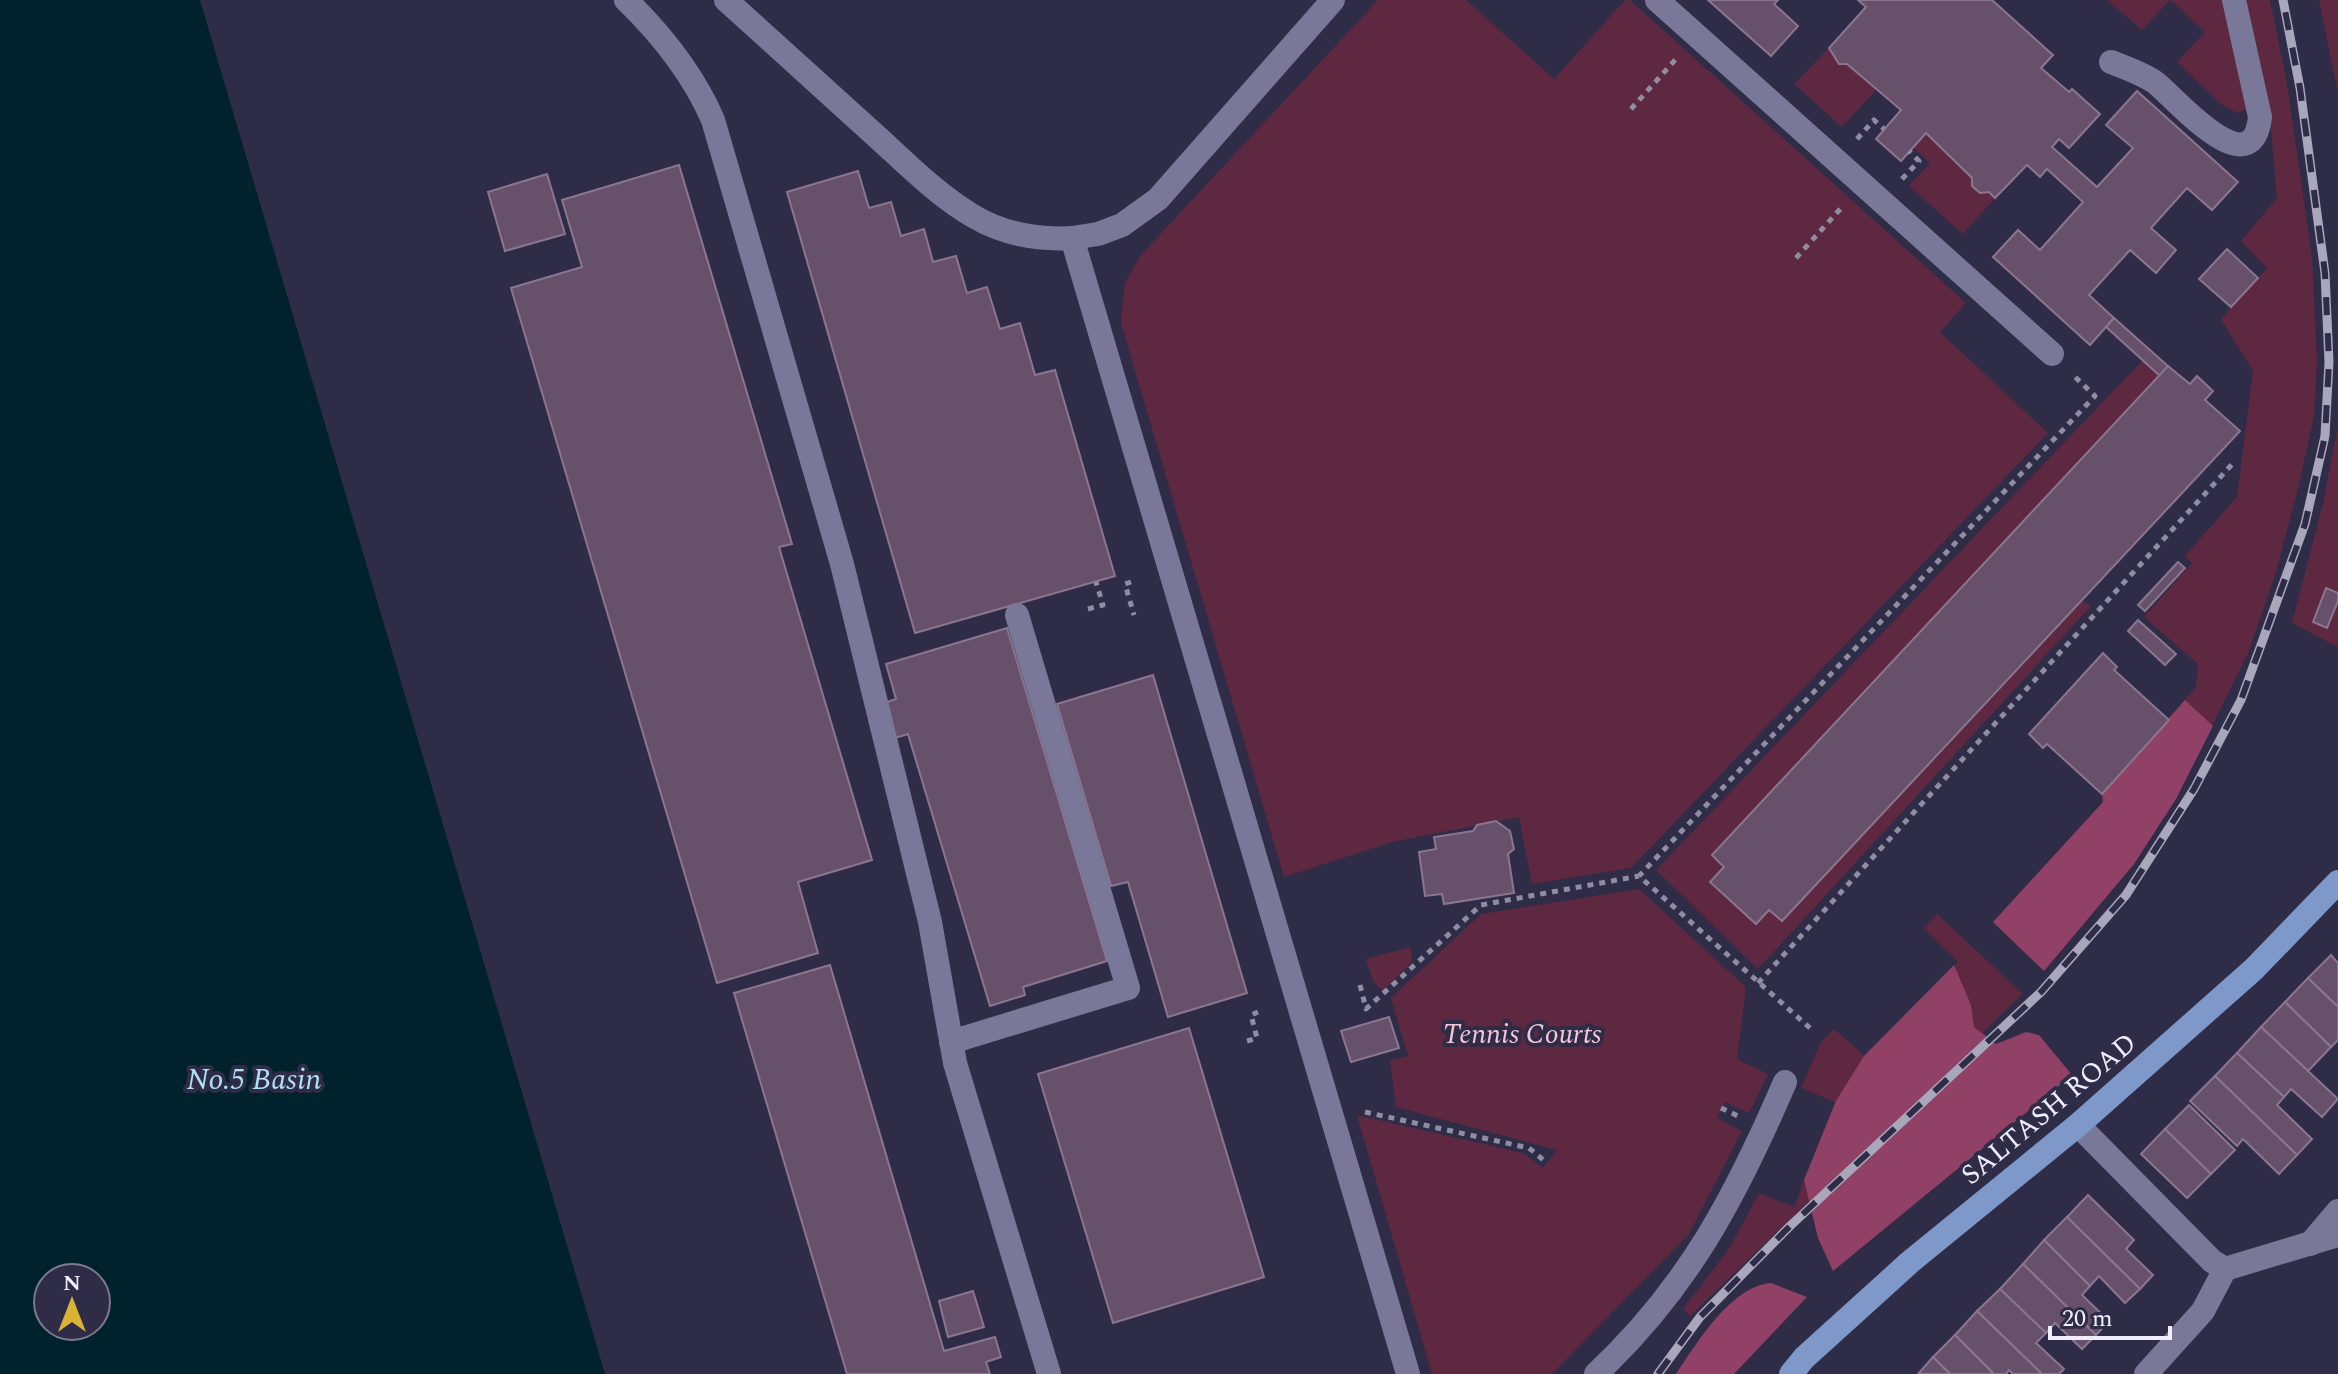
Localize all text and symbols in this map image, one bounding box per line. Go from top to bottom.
park label: Tennis Courts [1443,1013,1601,1056]
street label: SALTASH ROAD [1951,1022,2146,1196]
water label: No.5 Basin [187,1057,322,1103]
north arrow [32,1262,112,1342]
text: N [63,1267,81,1300]
scale bar [2050,1290,2170,1340]
text: 20 m [2062,1301,2113,1337]

